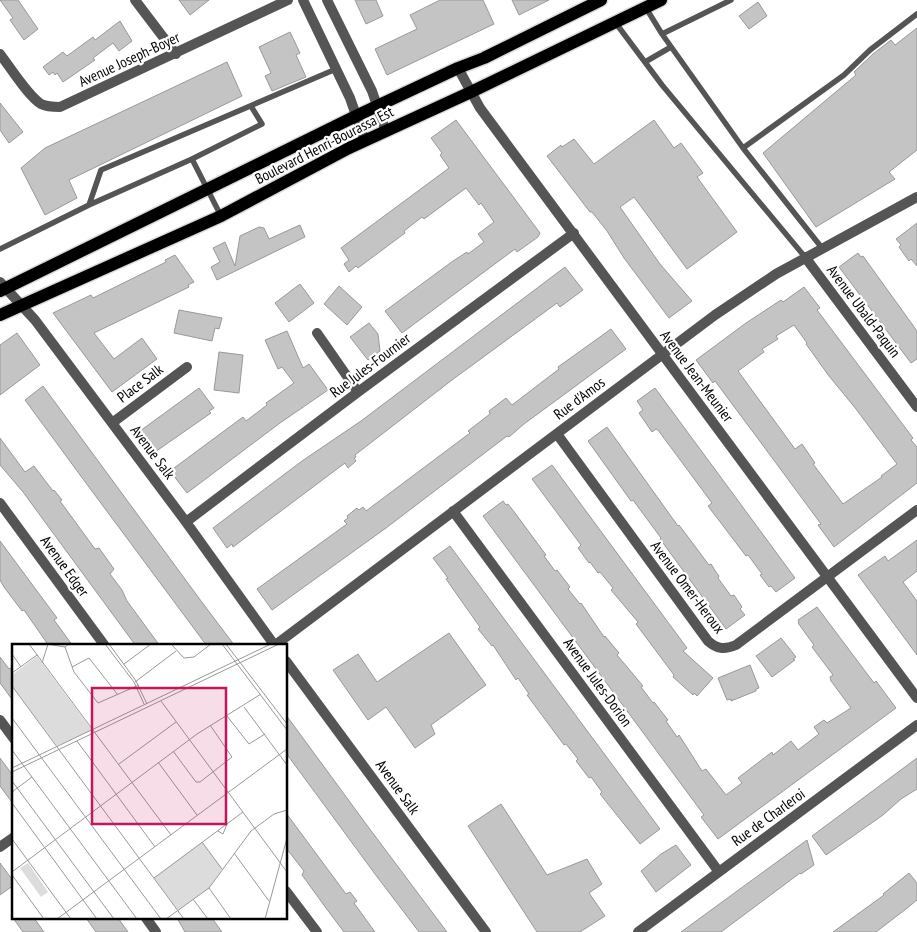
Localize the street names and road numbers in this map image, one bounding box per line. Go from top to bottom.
street label: Avenue Joseph-Boyer [75,27,183,91]
street label: Boulevard Henri-Bourassa Est [252,102,396,188]
street label: Avenue Ubald-Paquin [823,261,905,361]
street label: Avenue Jean-Meunier [656,326,738,426]
street label: Rue Jules-Fournier [326,328,415,401]
street label: Place Salk [113,360,167,406]
street label: Rue d'Amos [550,373,608,423]
street label: Avenue Salk [126,421,180,483]
street label: Avenue Edger [36,532,94,601]
street label: Avenue Omer-Heroux [647,537,729,637]
street label: Avenue Jules-Dorion [559,634,637,730]
street label: Avenue Salk [372,756,424,818]
street label: Rue de Charleroi [728,784,808,850]

